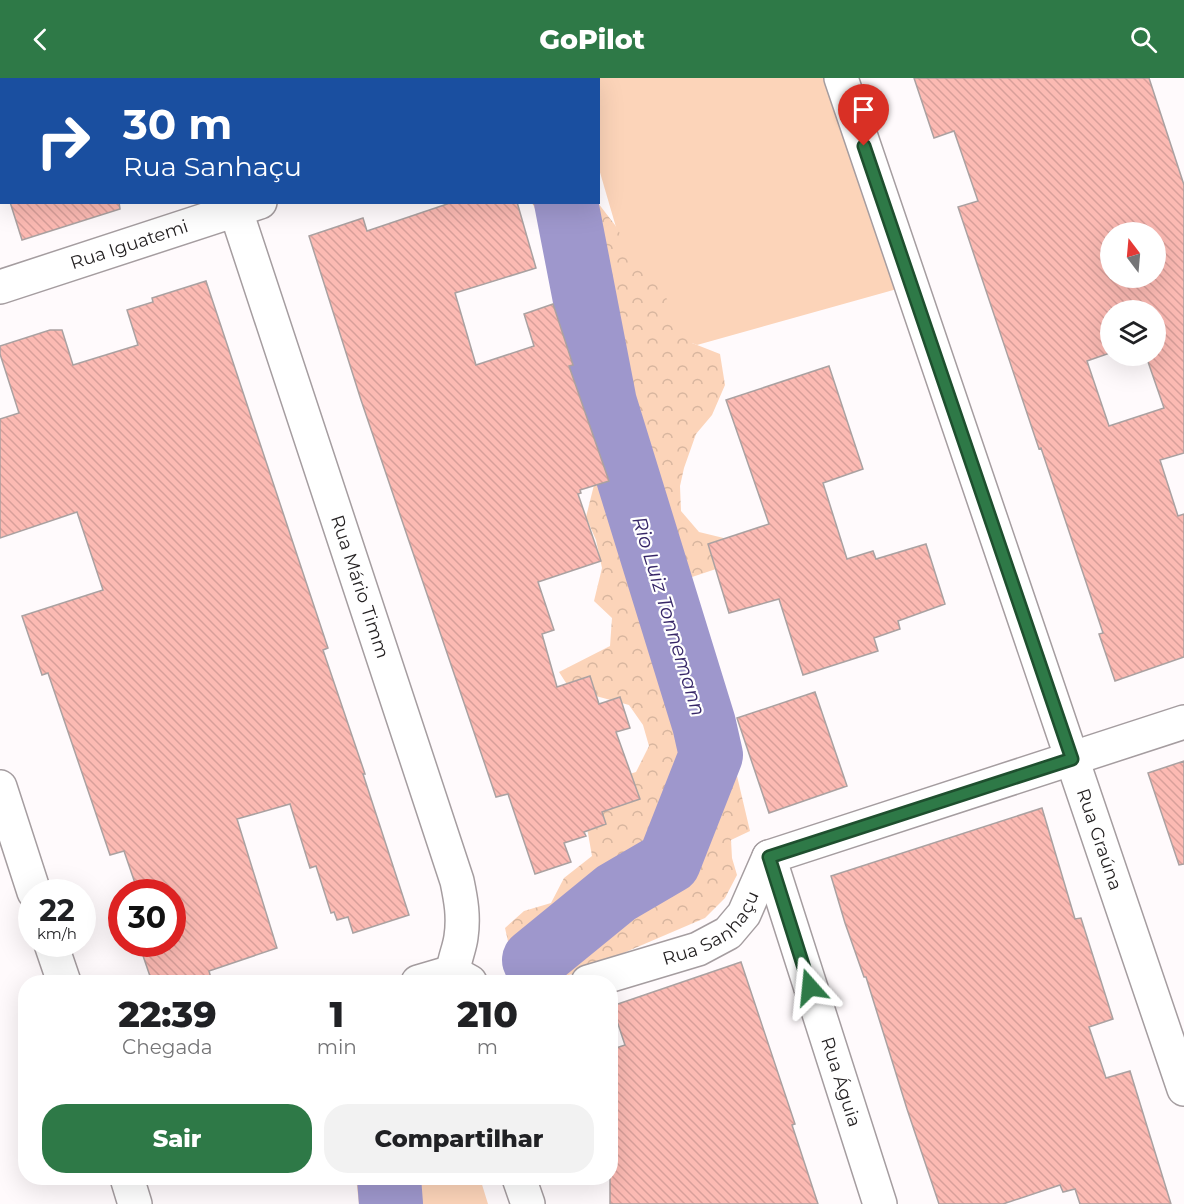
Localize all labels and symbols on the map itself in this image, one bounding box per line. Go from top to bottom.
pin [838,84,889,146]
street label: Rua Iguatemi [67,215,191,274]
north arrow [1100,222,1166,288]
street label: Rua Mário Timm [326,512,394,661]
water label: Rio Luiz Tonnemann [627,513,711,719]
street label: Rua Graúna [1072,785,1127,893]
speed limit sign: 30 [108,879,186,957]
street label: Rua Sanhaçu [660,888,764,970]
position arrow [778,955,842,1019]
street label: Rua Águia [816,1034,866,1130]

